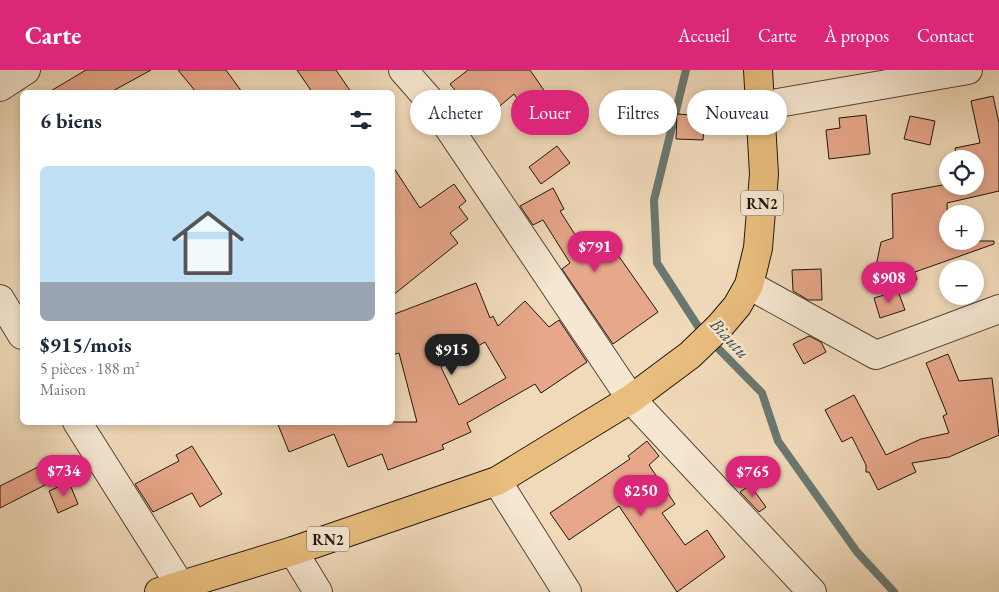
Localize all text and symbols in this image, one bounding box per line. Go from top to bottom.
text: Carte [25,20,81,51]
text: Accueil [678,24,730,47]
text: Carte [758,24,797,47]
text: À propos [825,24,889,47]
text: Contact [917,24,974,47]
chip: Acheter [410,90,501,135]
chip: Louer [511,90,589,135]
chip: Filtres [599,90,677,135]
chip: Nouveau [687,90,787,135]
icon: filters [347,106,375,134]
text: 6 biens [40,107,102,134]
map controls [939,150,984,305]
button: locate [939,150,984,195]
road number: RN2 [741,190,783,216]
icon: home [163,198,253,288]
button: + [939,205,984,250]
pin: $791 [565,230,625,273]
text: $791 [579,236,611,257]
button: − [939,260,984,305]
pin: $908 [859,262,919,304]
text: $908 [873,267,905,288]
water label: Biautu [705,312,755,363]
text: $915/mois [40,331,132,358]
pin: $915 [422,334,482,376]
text: $915 [436,339,468,360]
text: 5 pièces · 188 m² [40,358,140,379]
text: Maison [40,379,86,400]
pin: $734 [34,454,94,497]
pin: $765 [723,456,783,498]
text: $734 [48,460,80,481]
text: $765 [737,461,769,482]
pin: $250 [611,474,671,517]
text: $250 [625,480,657,501]
road number: RN2 [307,526,349,552]

